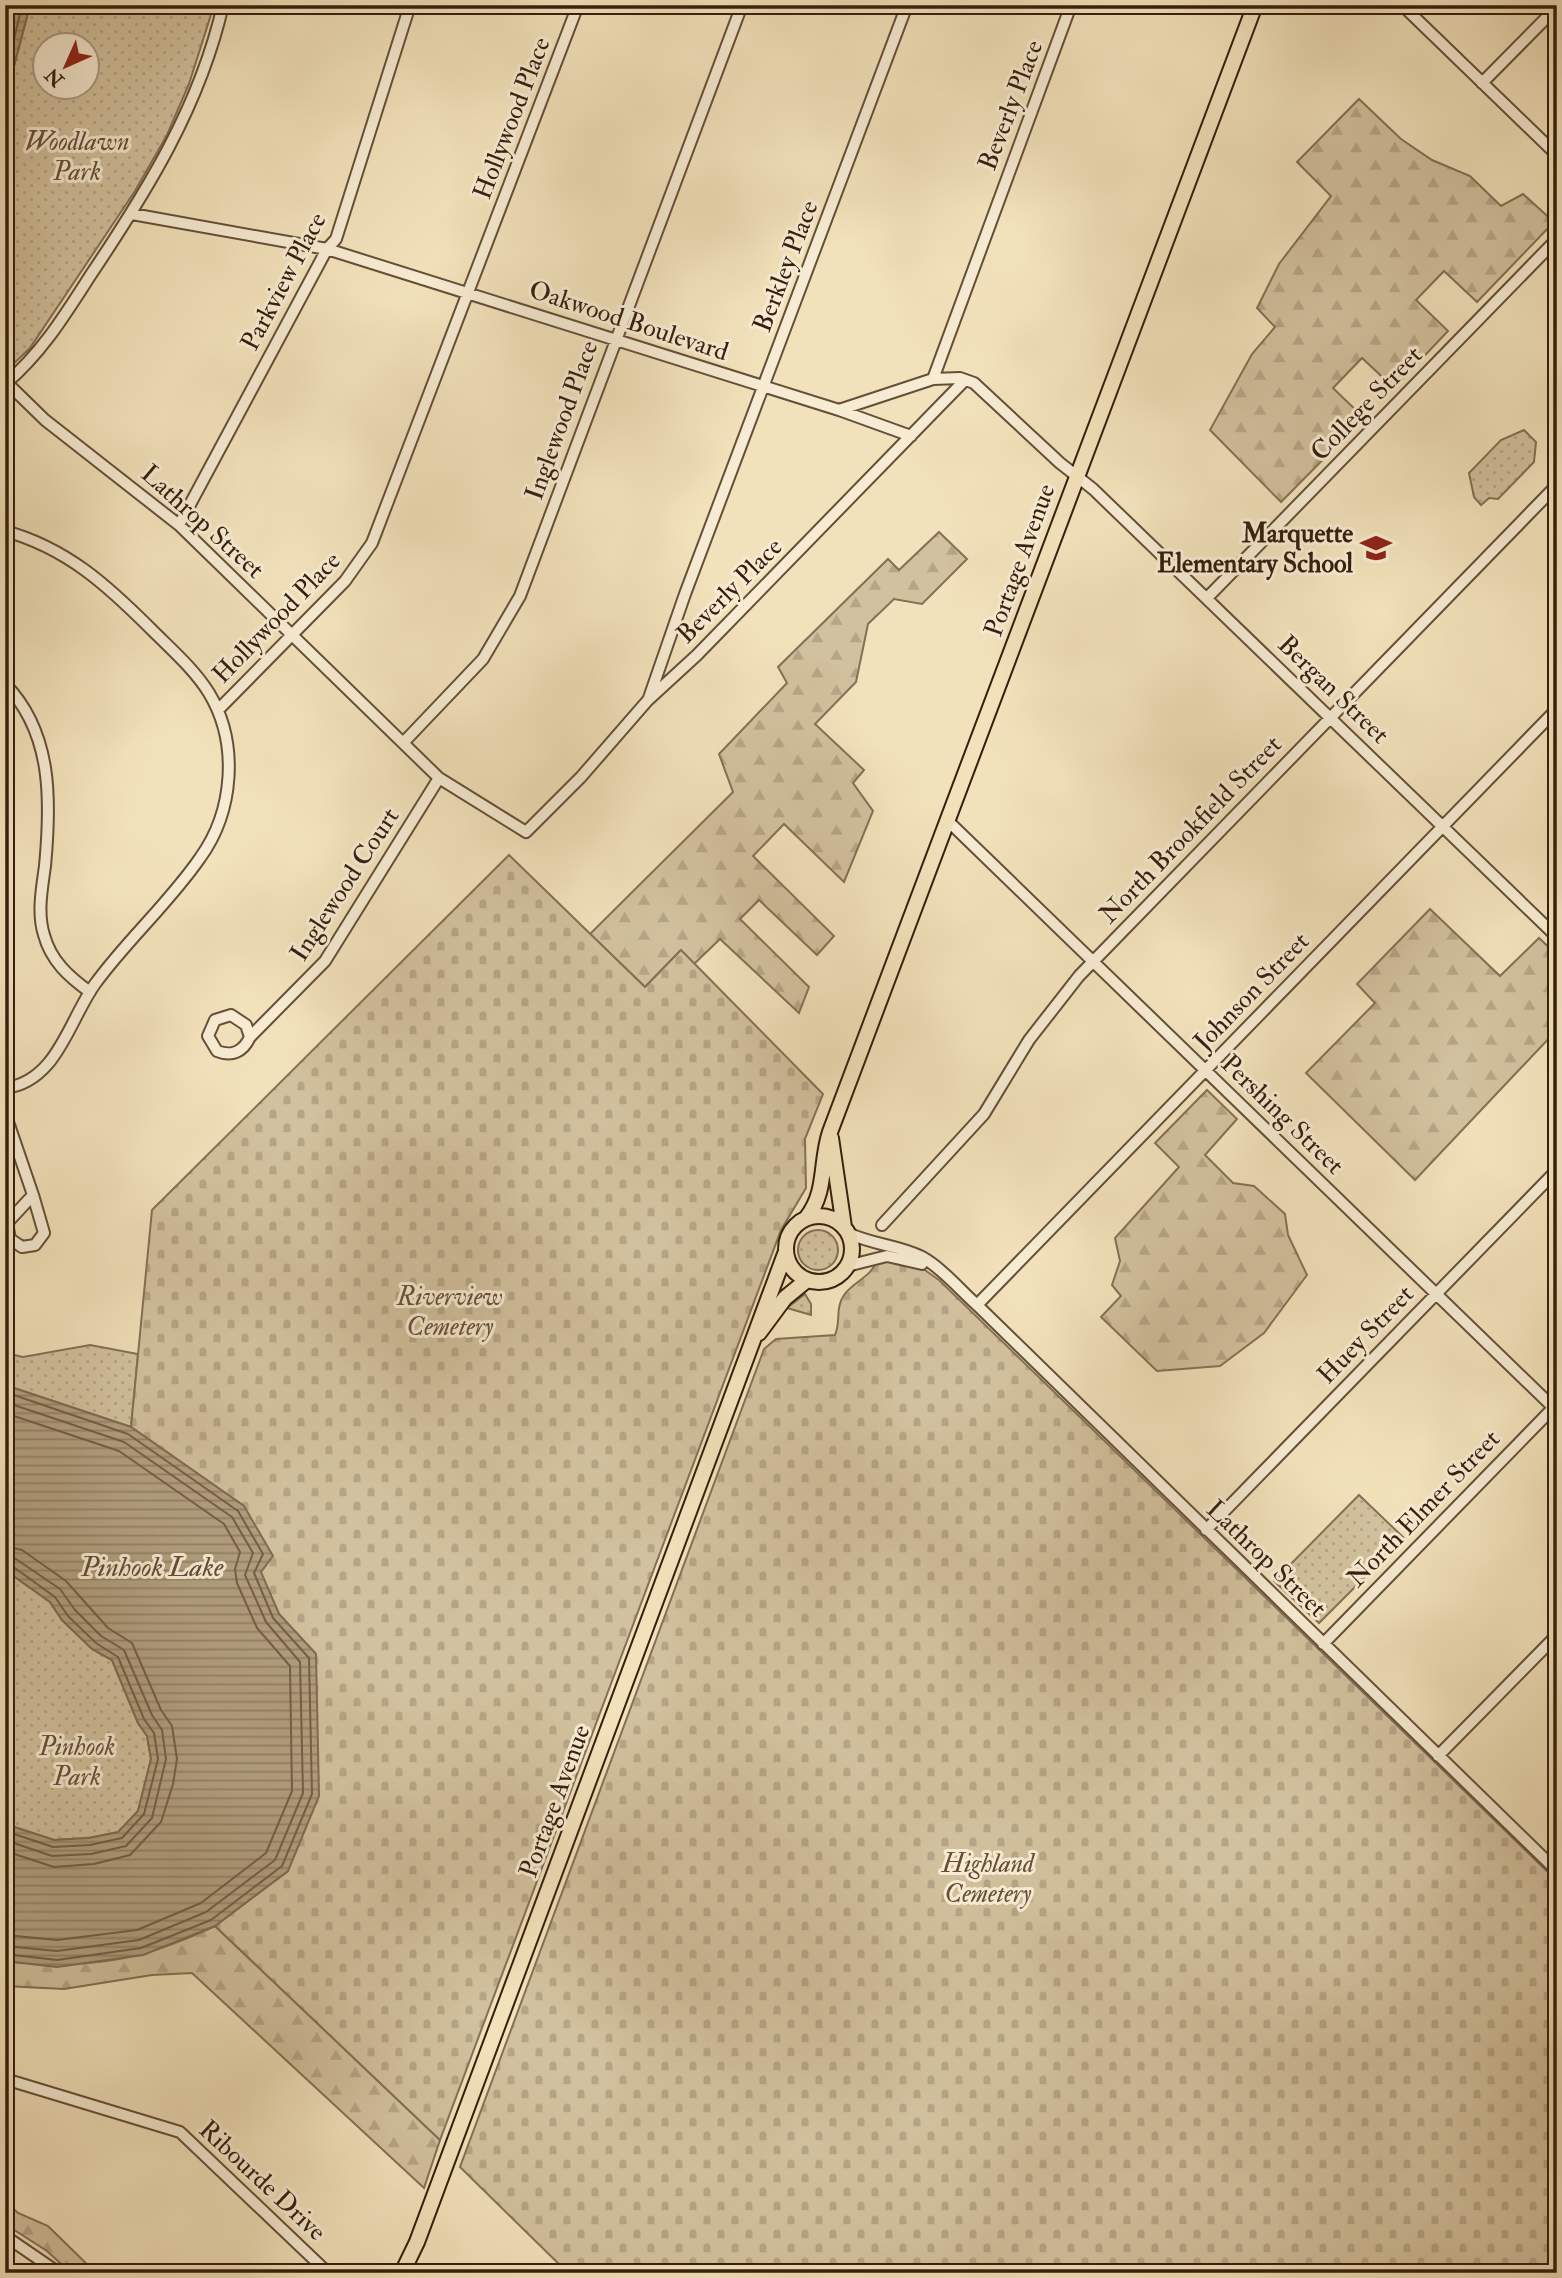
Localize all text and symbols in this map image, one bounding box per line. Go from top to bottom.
north arrow [32,32,102,102]
street label: Hollywood Place [466,33,558,204]
street label: Beverly Place [972,36,1050,175]
text: N [39,62,70,93]
park label: Woodlawn Park [24,126,130,188]
street label: Berkley Place [746,196,826,337]
street label: Parkview Place [234,207,334,356]
street label: Oakwood Boulevard [525,274,733,368]
street label: Inglewood Place [518,336,606,504]
street label: College Street [1304,340,1429,468]
street label: Lathrop Street [133,458,271,586]
street label: Portage Avenue [978,479,1062,641]
place label: Marquette Elementary School [1157,518,1353,581]
street label: Beverly Place [670,531,789,650]
school or university icon: Marquette Elementary School [1359,531,1393,565]
street label: Hollywood Place [206,545,348,690]
street label: Bergan Street [1271,629,1396,751]
street label: North Brookfield Street [1093,729,1289,930]
street label: Inglewood Court [283,802,406,967]
street label: Johnson Street [1187,926,1316,1058]
street label: Pershing Street [1214,1048,1351,1181]
street label: Huey Street [1311,1279,1421,1391]
park label: Riverview Cemetery [396,1281,503,1343]
street label: North Elmer Street [1340,1423,1507,1594]
street label: Lathrop Street [1199,1493,1333,1625]
water label: Pinhook Lake [80,1550,224,1585]
street label: Portage Avenue [513,1720,597,1882]
park label: Pinhook Park [38,1731,115,1793]
park label: Highland Cemetery [941,1848,1036,1910]
street label: Ribourde Drive [192,2114,333,2248]

